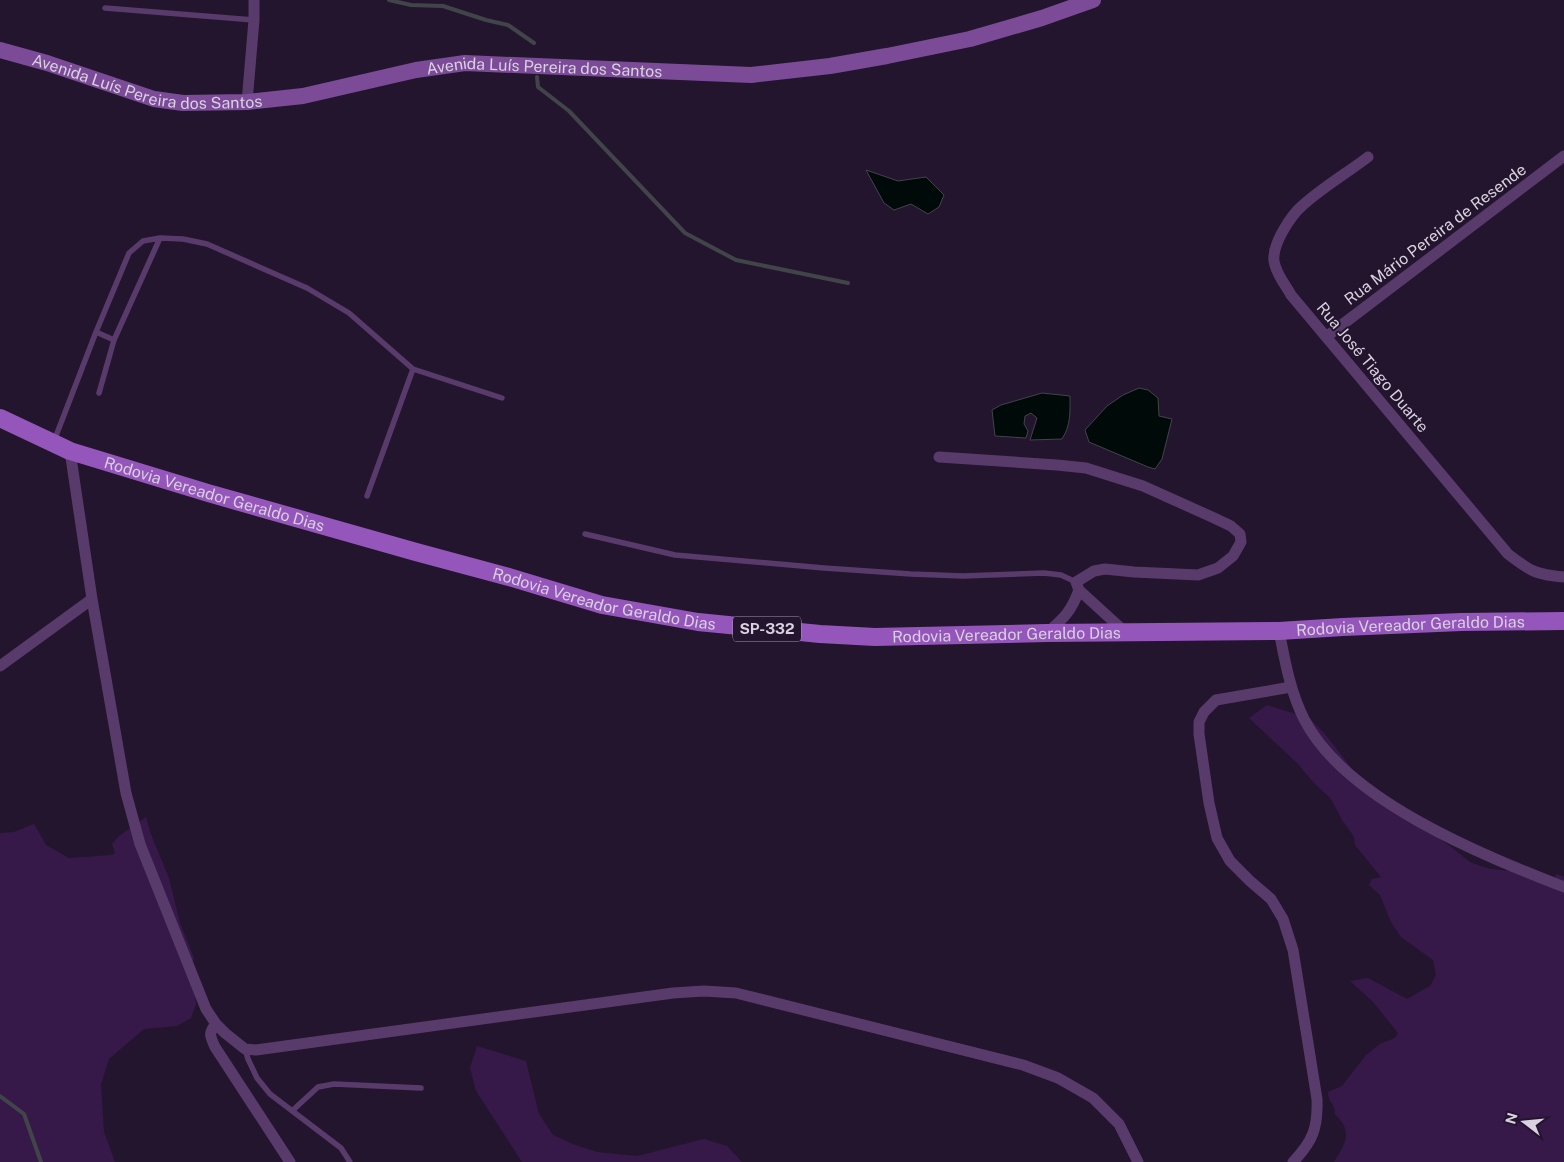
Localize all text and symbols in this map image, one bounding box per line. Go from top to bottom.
street label: Avenida Luís Pereira dos Santos [30,50,263,113]
street label: Avenida Luís Pereira dos Santos [425,54,663,81]
street label: Rua Mário Pereira de Resende [1341,160,1530,309]
street label: Rua José Tiago Duarte [1313,298,1433,436]
street label: Rodovia Vereador Geraldo Dias [102,453,327,536]
street label: Rodovia Vereador Geraldo Dias [490,564,716,634]
street label: Rodovia Vereador Geraldo Dias [1296,612,1525,640]
road number: SP-332 [733,616,801,642]
street label: Rodovia Vereador Geraldo Dias [892,623,1121,647]
north arrow [1499,1097,1549,1147]
text: N [1502,1111,1521,1126]

